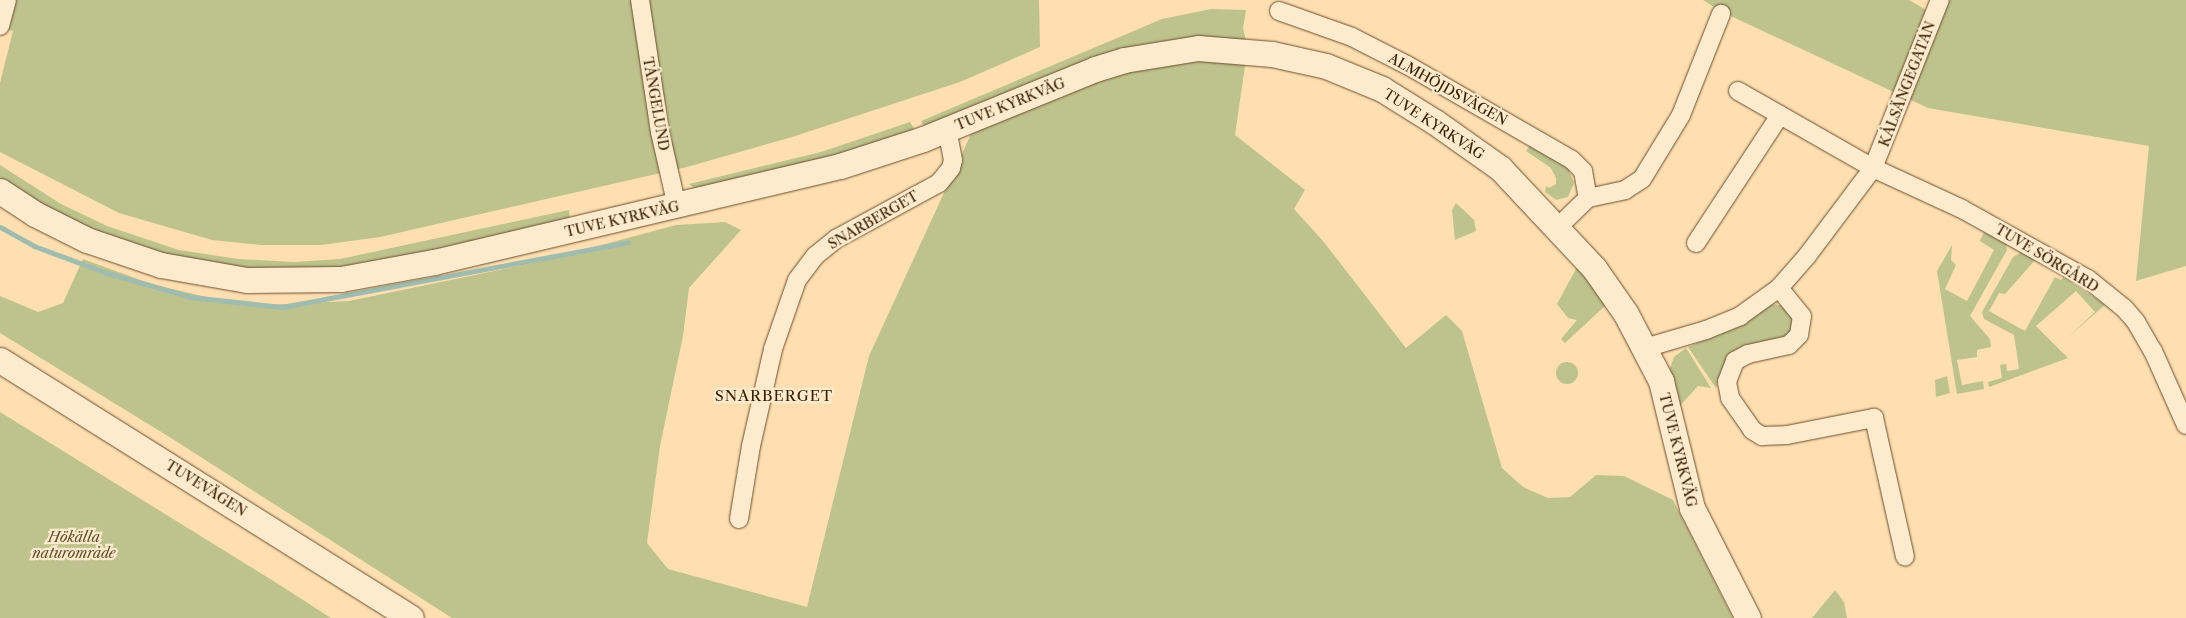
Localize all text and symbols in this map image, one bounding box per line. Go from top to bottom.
street label: KÅLSÄNGEGATAN [1875,19,1939,149]
street label: ALMHÖJDSVÄGEN [1386,49,1510,129]
street label: TÅNGELUND [639,56,673,152]
street label: TUVE KYRKVÄG [953,74,1067,134]
street label: TUVE KYRKVÄG [1380,85,1488,163]
street label: SNARBERGET [825,187,921,253]
street label: TUVE KYRKVÄG [563,198,681,240]
street label: TUVE SÖRGÅRD [1992,220,2102,296]
district label: SNARBERGET [713,387,835,405]
street label: TUVE KYRKVÄG [1656,391,1700,509]
street label: TUVEVÄGEN [162,456,250,520]
park label: Hökälla naturområde [32,529,116,562]

